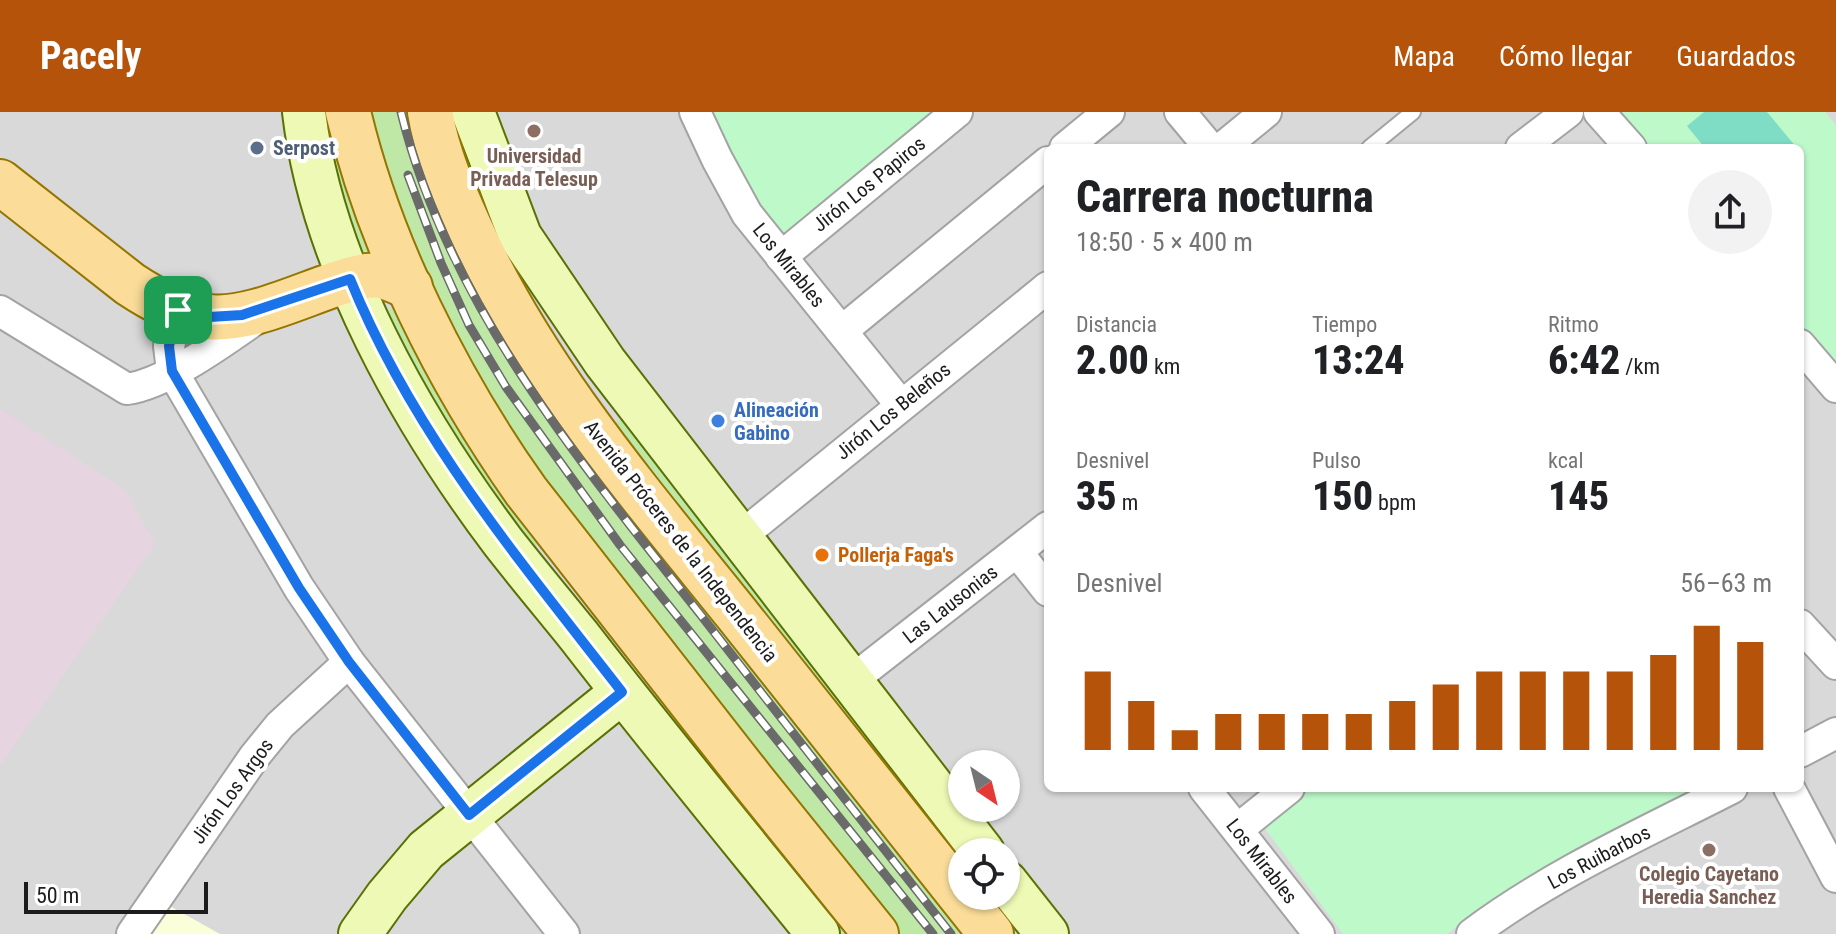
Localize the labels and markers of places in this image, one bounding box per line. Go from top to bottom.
marker: Universidad Privada Telesup [525,122,543,140]
place label: Serpost [273,136,335,160]
marker: Serpost [248,139,266,157]
place label: Universidad Privada Telesup [470,144,598,191]
pin [144,276,212,344]
place label: Alineación Gabino [734,398,819,445]
marker: Alineación Gabino [709,412,727,430]
place label: Pollerįa Faga's [838,543,954,567]
marker: Pollerįa Faga's [813,546,831,564]
marker: Colegio Cayetano Heredia Sanchez [1700,841,1718,859]
place label: Colegio Cayetano Heredia Sanchez [1639,862,1779,909]

